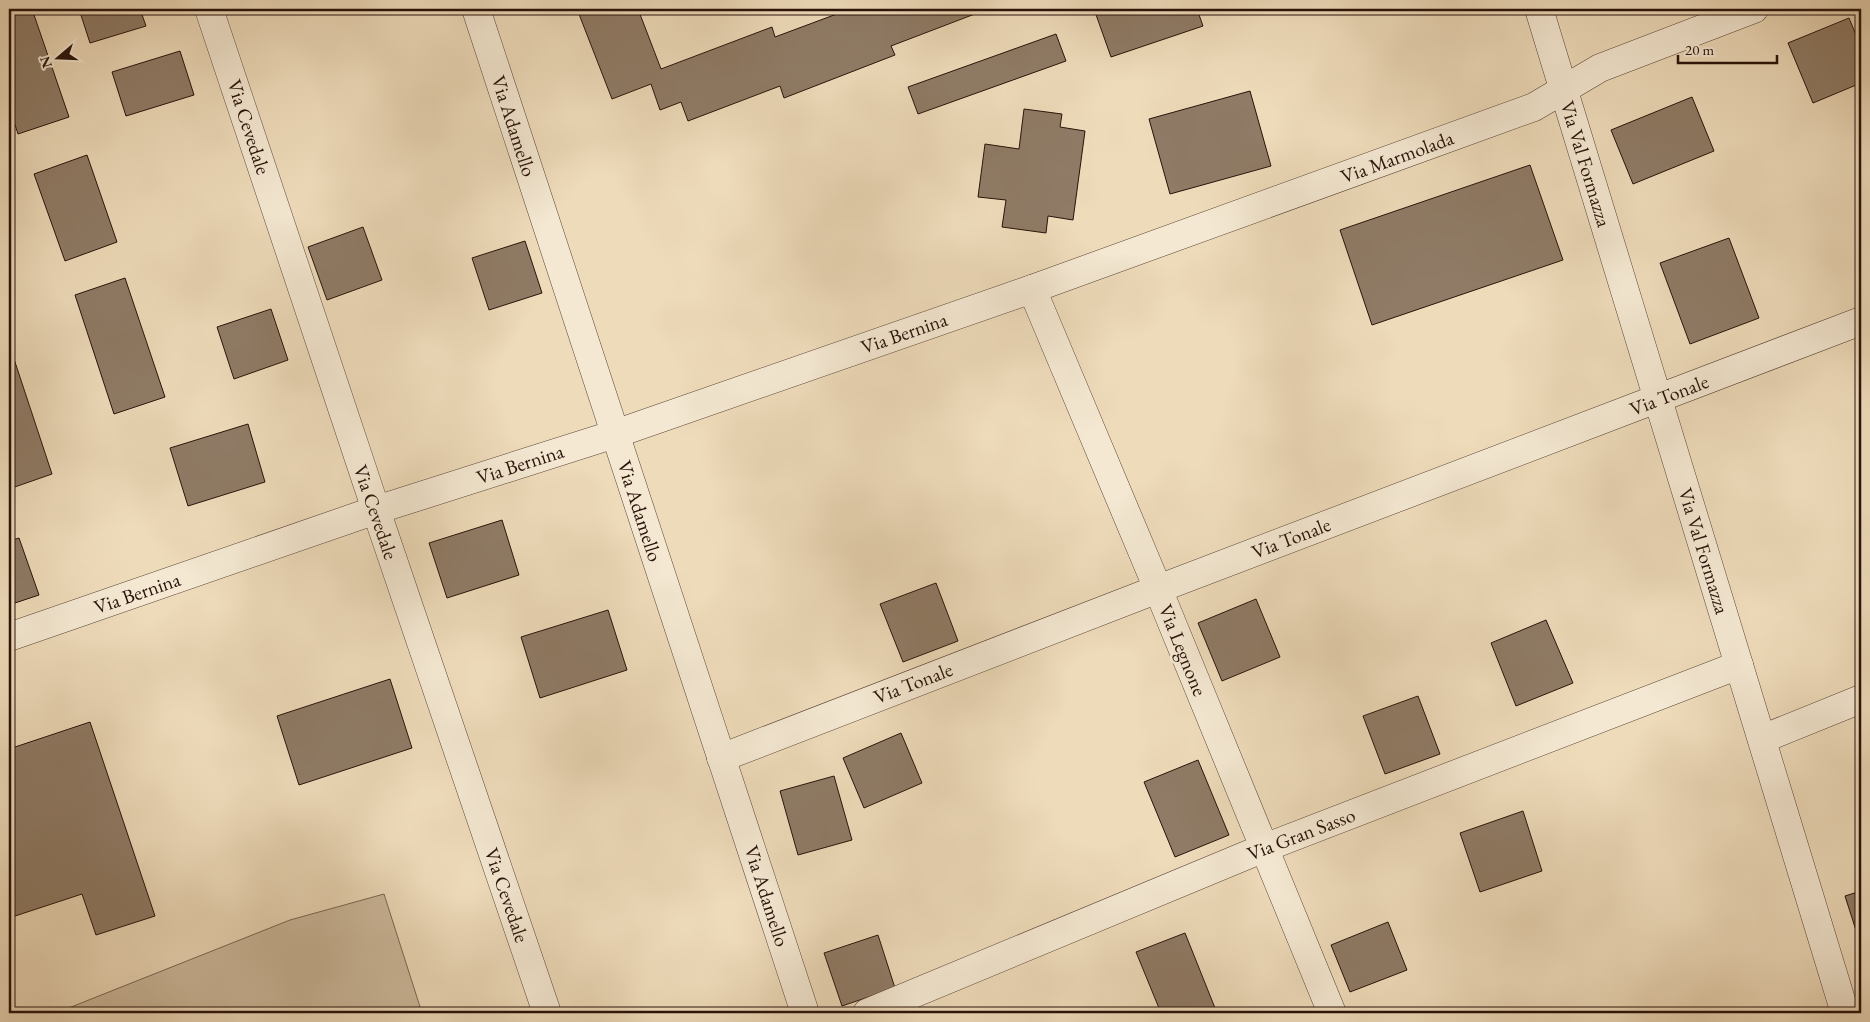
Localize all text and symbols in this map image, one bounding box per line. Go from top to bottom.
north arrow [32,32,82,82]
scale bar [1678,32,1776,64]
text: 20 m [1685,40,1714,59]
text: N [35,53,56,71]
street label: Via Adamello [485,72,543,180]
street label: Via Cevedale [221,76,277,178]
street label: Via Val Formazza [1554,98,1618,230]
street label: Via Marmolada [1337,125,1457,189]
street label: Via Bernina [857,306,951,360]
street label: Via Tonale [1626,368,1712,422]
street label: Via Bernina [473,438,567,490]
street label: Via Adamello [611,457,669,565]
street label: Via Cevedale [348,461,404,563]
street label: Via Val Formazza [1672,485,1736,617]
street label: Via Tonale [1248,511,1334,565]
street label: Via Bernina [90,566,184,620]
street label: Via Legnone [1153,600,1213,700]
street label: Via Tonale [870,656,956,710]
street label: Via Gran Sasso [1243,801,1359,867]
street label: Via Adamello [738,842,796,950]
street label: Via Cevedale [479,844,535,946]

